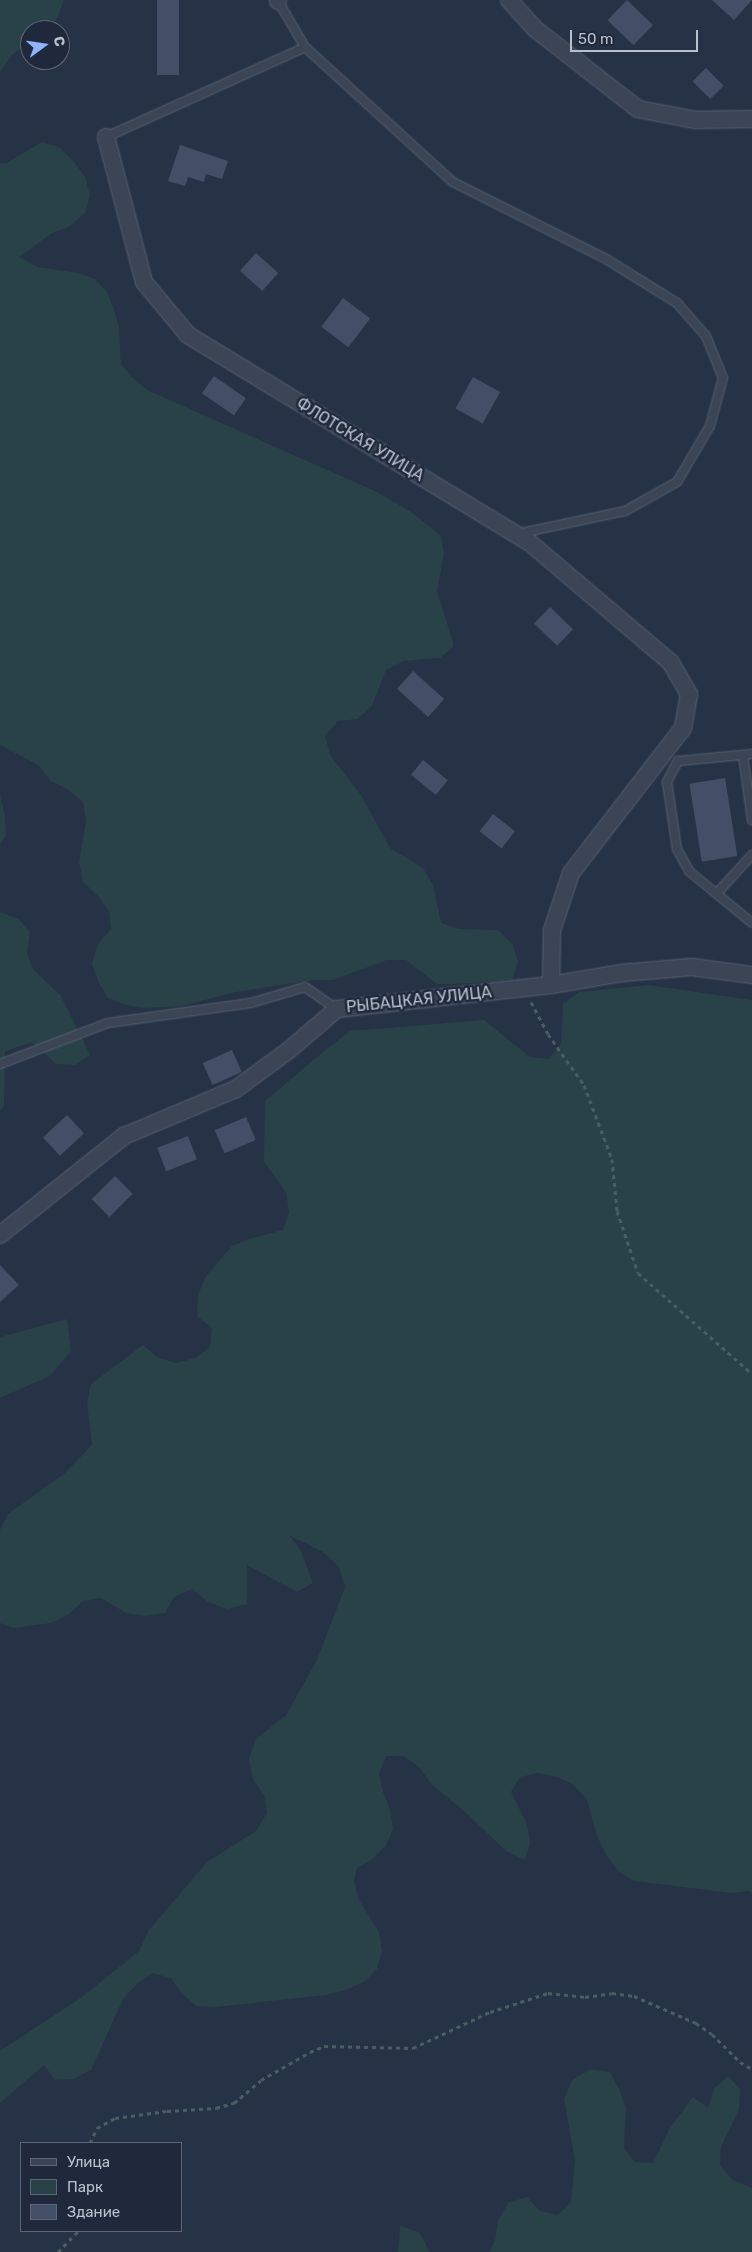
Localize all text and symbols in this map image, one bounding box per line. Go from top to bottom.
north arrow [20,20,70,70]
scale bar [572,20,700,52]
text: 50 m [578,30,613,48]
text: С [50,35,69,48]
street label: ФЛОТСКАЯ УЛИЦА [293,394,427,486]
street label: РЫБАЦКАЯ УЛИЦА [345,983,493,1017]
legend [20,2142,182,2232]
text: Улица [67,2153,110,2171]
text: Парк [67,2178,103,2196]
text: Здание [67,2203,120,2221]

